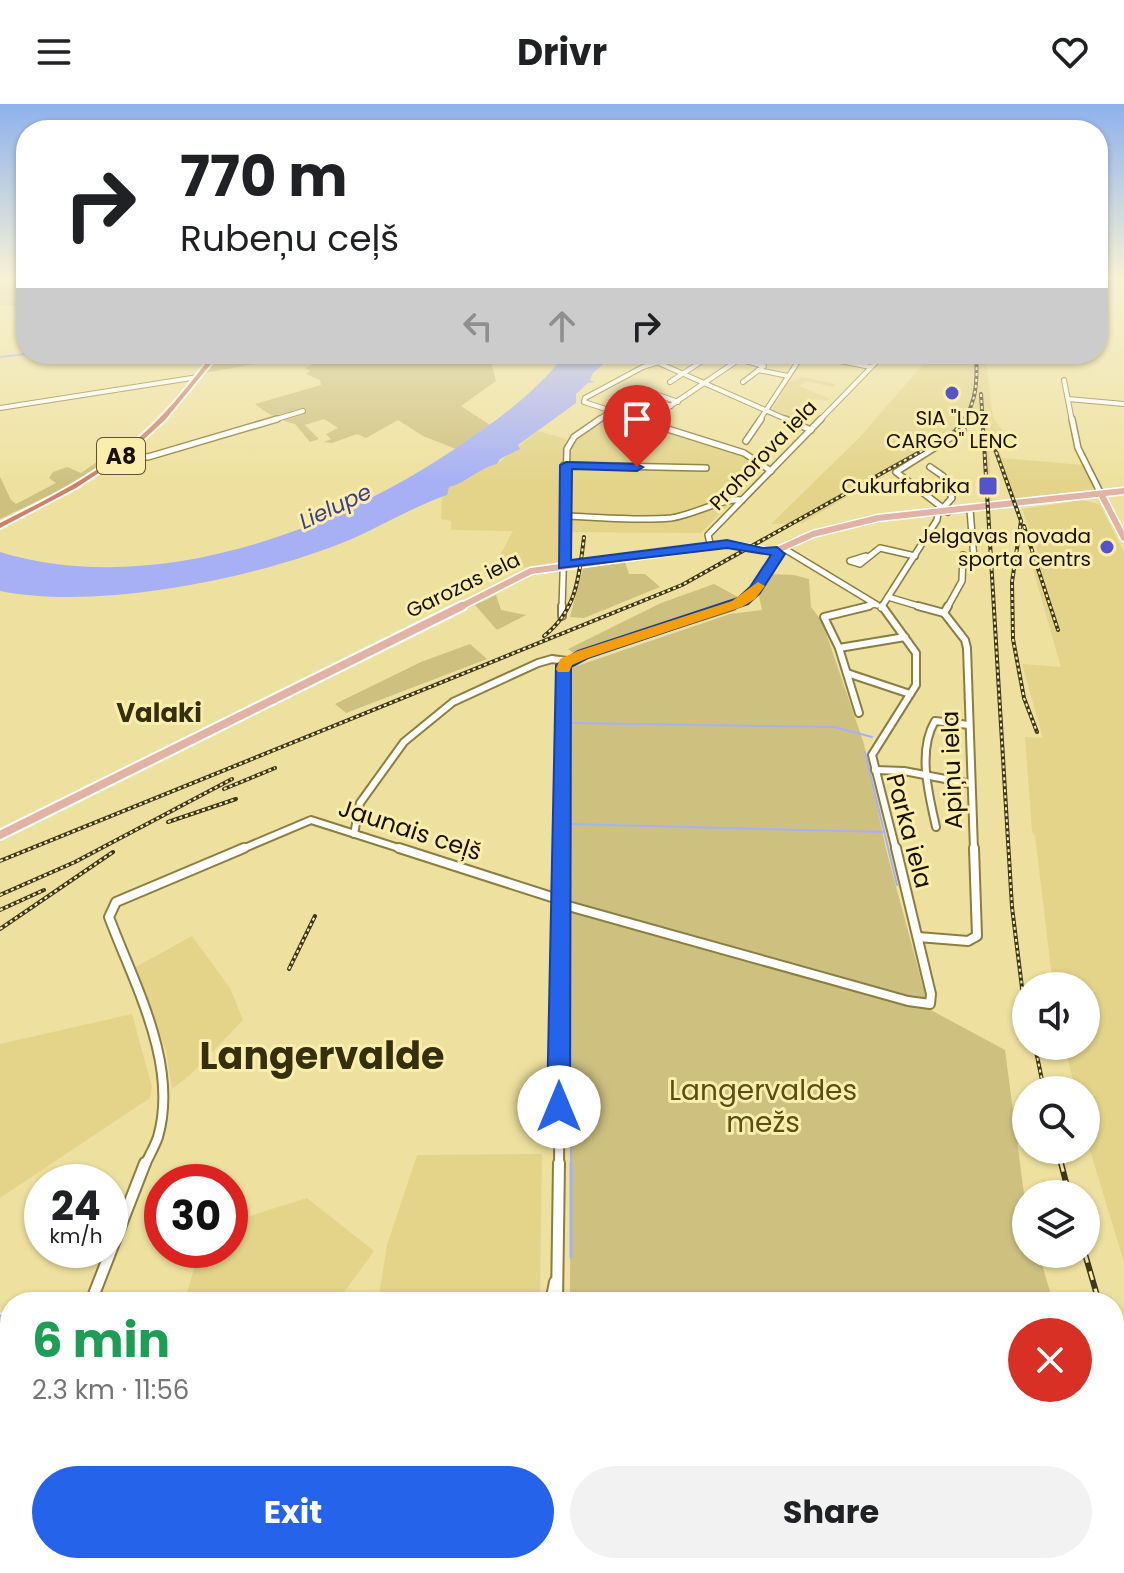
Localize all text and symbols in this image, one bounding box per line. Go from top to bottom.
text: Drivr [517,27,607,78]
icon: menu [32,30,76,74]
icon: heart [1048,30,1092,74]
text: 770 m [180,137,348,216]
icon: right [48,152,152,256]
text: Rubeņu ceļš [180,213,399,264]
icon: left [456,304,500,348]
icon: ahead [540,304,584,348]
icon: right [624,304,668,348]
marker: SIA "LDz CARGO" LENC [943,384,961,402]
pin [603,385,671,467]
street label: Prohorova iela [703,394,823,516]
icon: arrive [615,397,659,441]
place label: SIA "LDz CARGO" LENC [886,404,1018,455]
road number: A8 [97,438,145,474]
place label: Cukurfabrika [841,472,970,500]
marker: Cukurfabrika [977,475,999,497]
water label: Lielupe [294,476,376,537]
place label: Jelgavas novada sporta centrs [918,522,1091,573]
marker: Jelgavas novada sporta centrs [1098,538,1116,556]
street label: Garozas iela [401,545,525,625]
district label: Valaki [116,695,202,731]
street label: Apiņu iela [933,710,970,830]
street label: Parka iela [878,770,941,892]
street label: Jaunais ceļš [334,791,486,868]
map controls [1012,972,1100,1268]
button: sound [1012,972,1100,1060]
district label: Langervalde [199,1029,445,1082]
position arrow [517,1065,601,1149]
park label: Langervaldes mežs [669,1071,857,1142]
button: search [1012,1076,1100,1164]
speed limit sign: 30 [144,1164,248,1268]
text: 24 [51,1178,101,1234]
button: layers [1012,1180,1100,1268]
text: km/h [49,1222,103,1250]
text: 6 min [32,1307,170,1374]
button: close [1008,1318,1092,1402]
text: 2.3 km · 11:56 [32,1372,189,1408]
button: Exit [32,1466,554,1558]
button: Share [570,1466,1092,1558]

